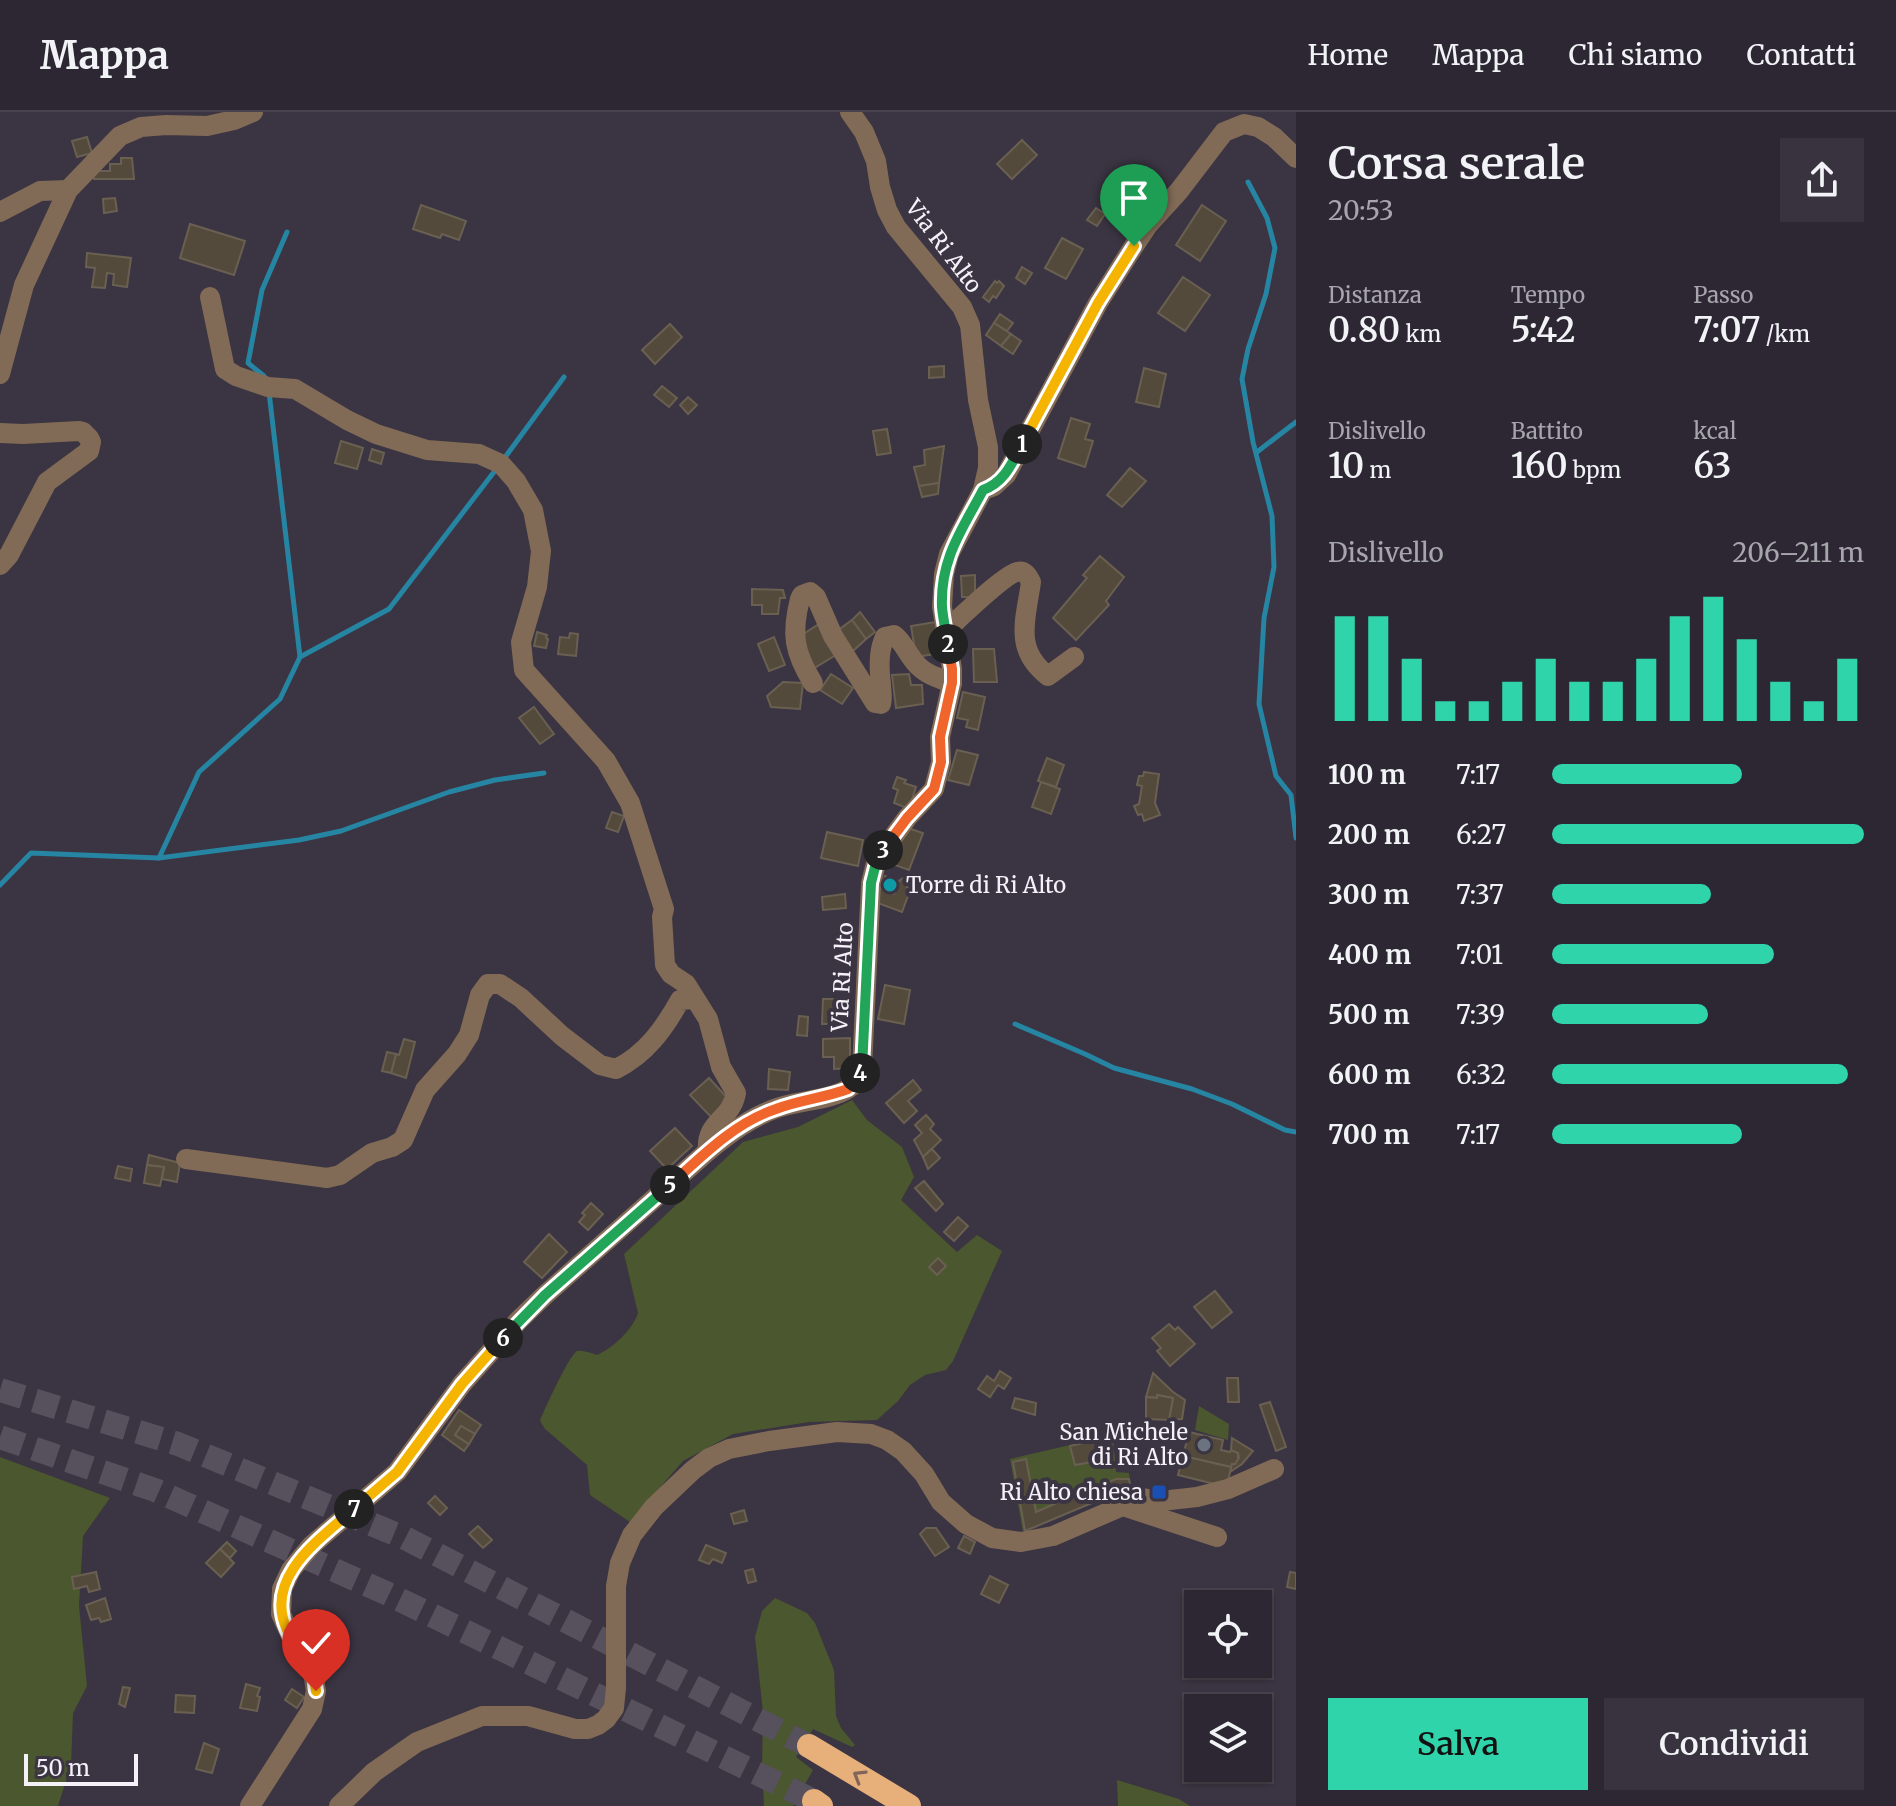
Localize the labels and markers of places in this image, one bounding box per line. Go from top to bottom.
pin [1100,164,1168,246]
pin: 1 [1002,424,1042,464]
pin: 2 [928,624,968,664]
pin: 3 [863,830,903,870]
place label: Torre di Ri Alto [906,871,1066,899]
marker: Torre di Ri Alto [881,876,899,894]
pin: 4 [840,1053,880,1093]
pin: 5 [650,1165,690,1205]
pin: 6 [483,1318,523,1358]
place label: San Michele di Ri Alto [1059,1418,1188,1471]
marker: San Michele di Ri Alto [1195,1436,1213,1454]
place label: Ri Alto chiesa [1000,1478,1143,1506]
marker: Ri Alto chiesa [1150,1483,1168,1501]
pin: 7 [334,1489,374,1529]
pin [282,1609,350,1691]

